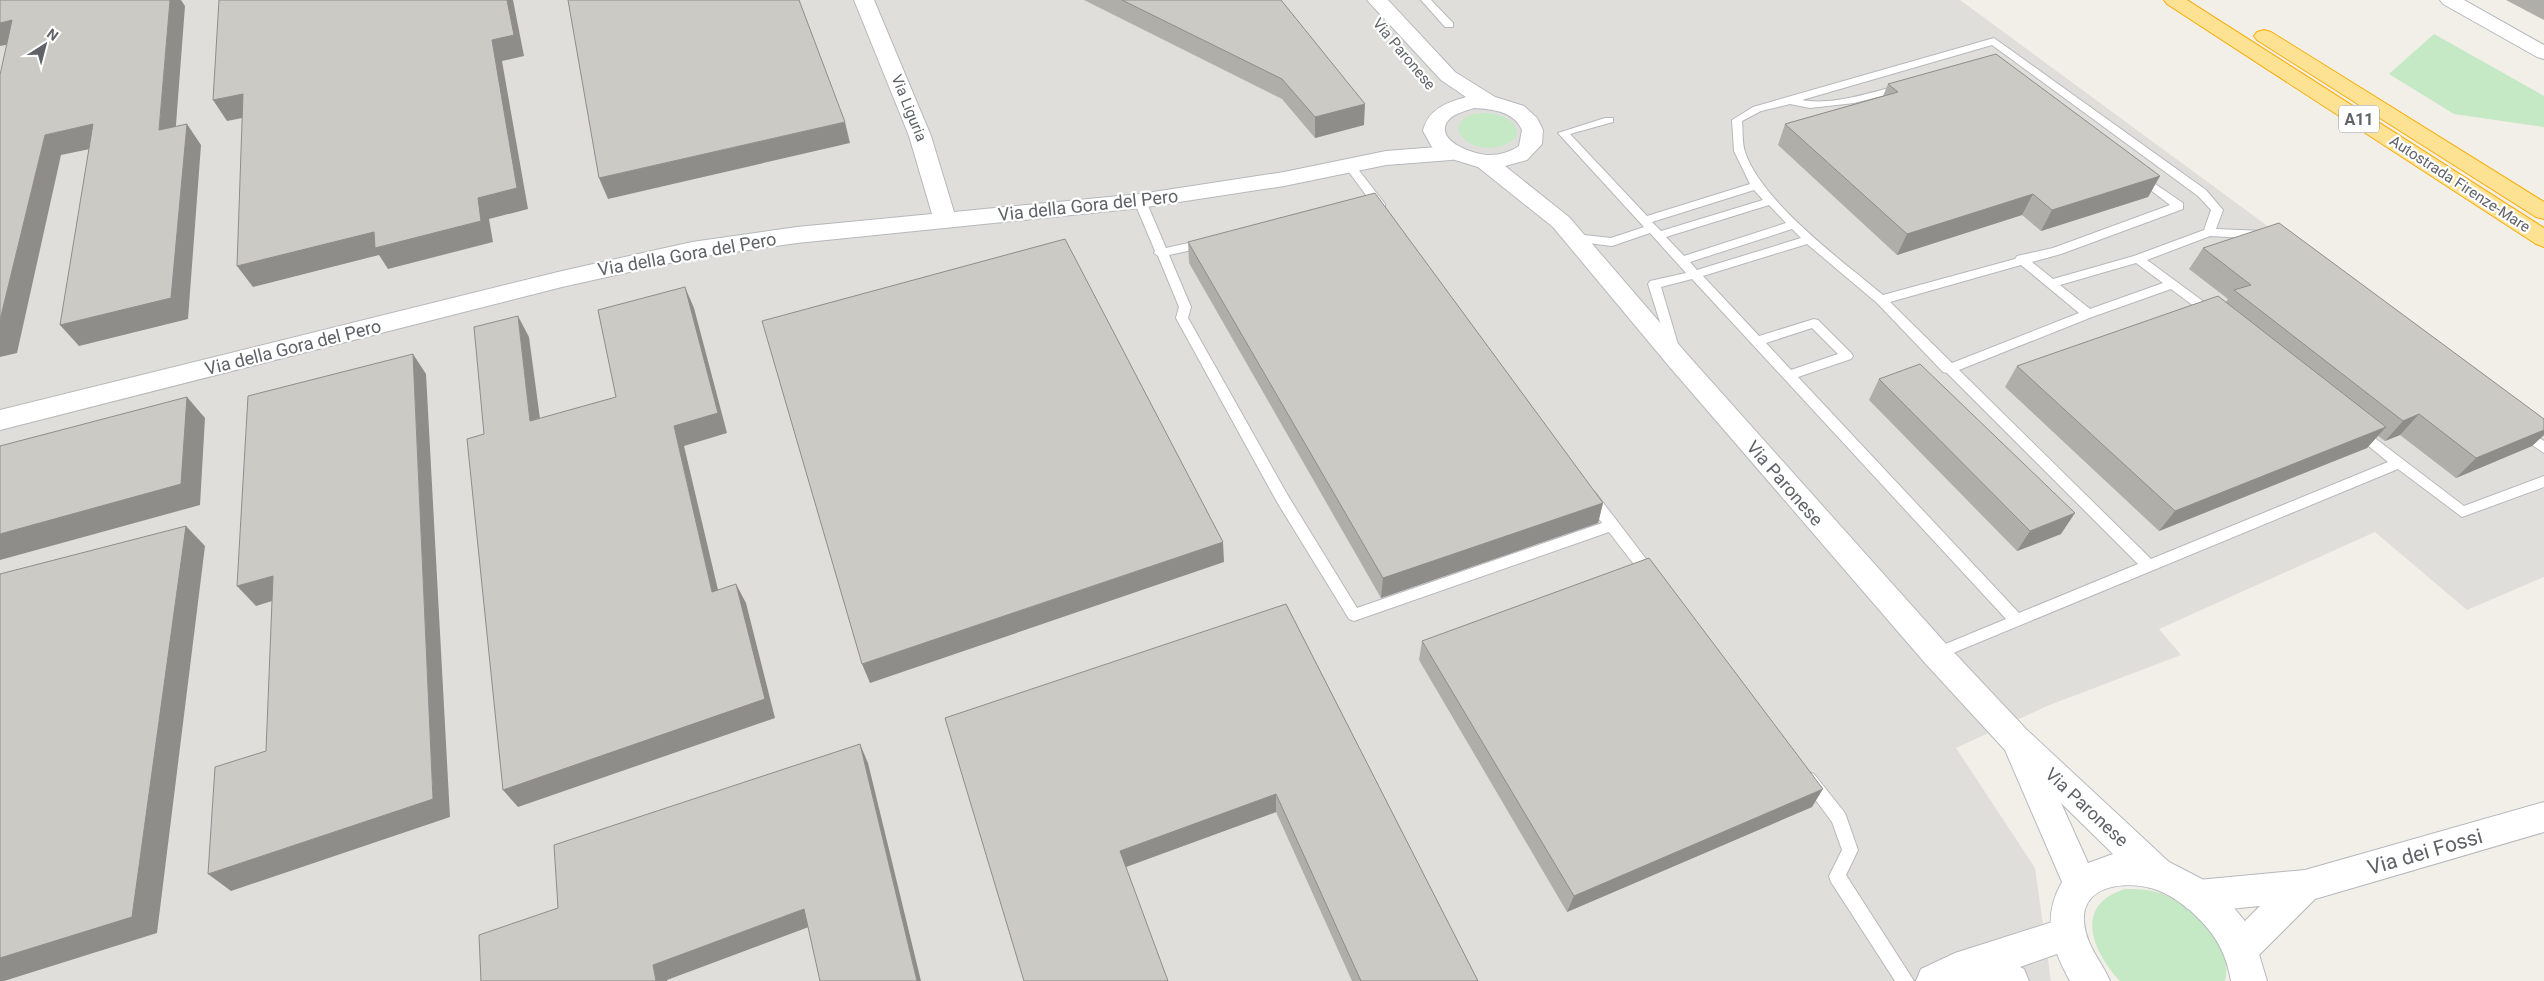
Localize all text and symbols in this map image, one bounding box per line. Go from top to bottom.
street label: Via Paronese [1369,14,1439,94]
north arrow [20,20,70,70]
text: N [44,25,61,44]
street label: Via Liguria [887,72,931,144]
road number: A11 [2339,106,2379,132]
street label: Autostrada Firenze-Mare [2386,132,2534,236]
street label: Via della Gora del Pero [997,185,1179,225]
street label: Via della Gora del Pero [596,228,778,280]
street label: Via della Gora del Pero [203,315,383,379]
street label: Via Paronese [1742,436,1828,530]
street label: Via Paronese [2041,763,2133,851]
street label: Via dei Fossi [2365,824,2485,880]

